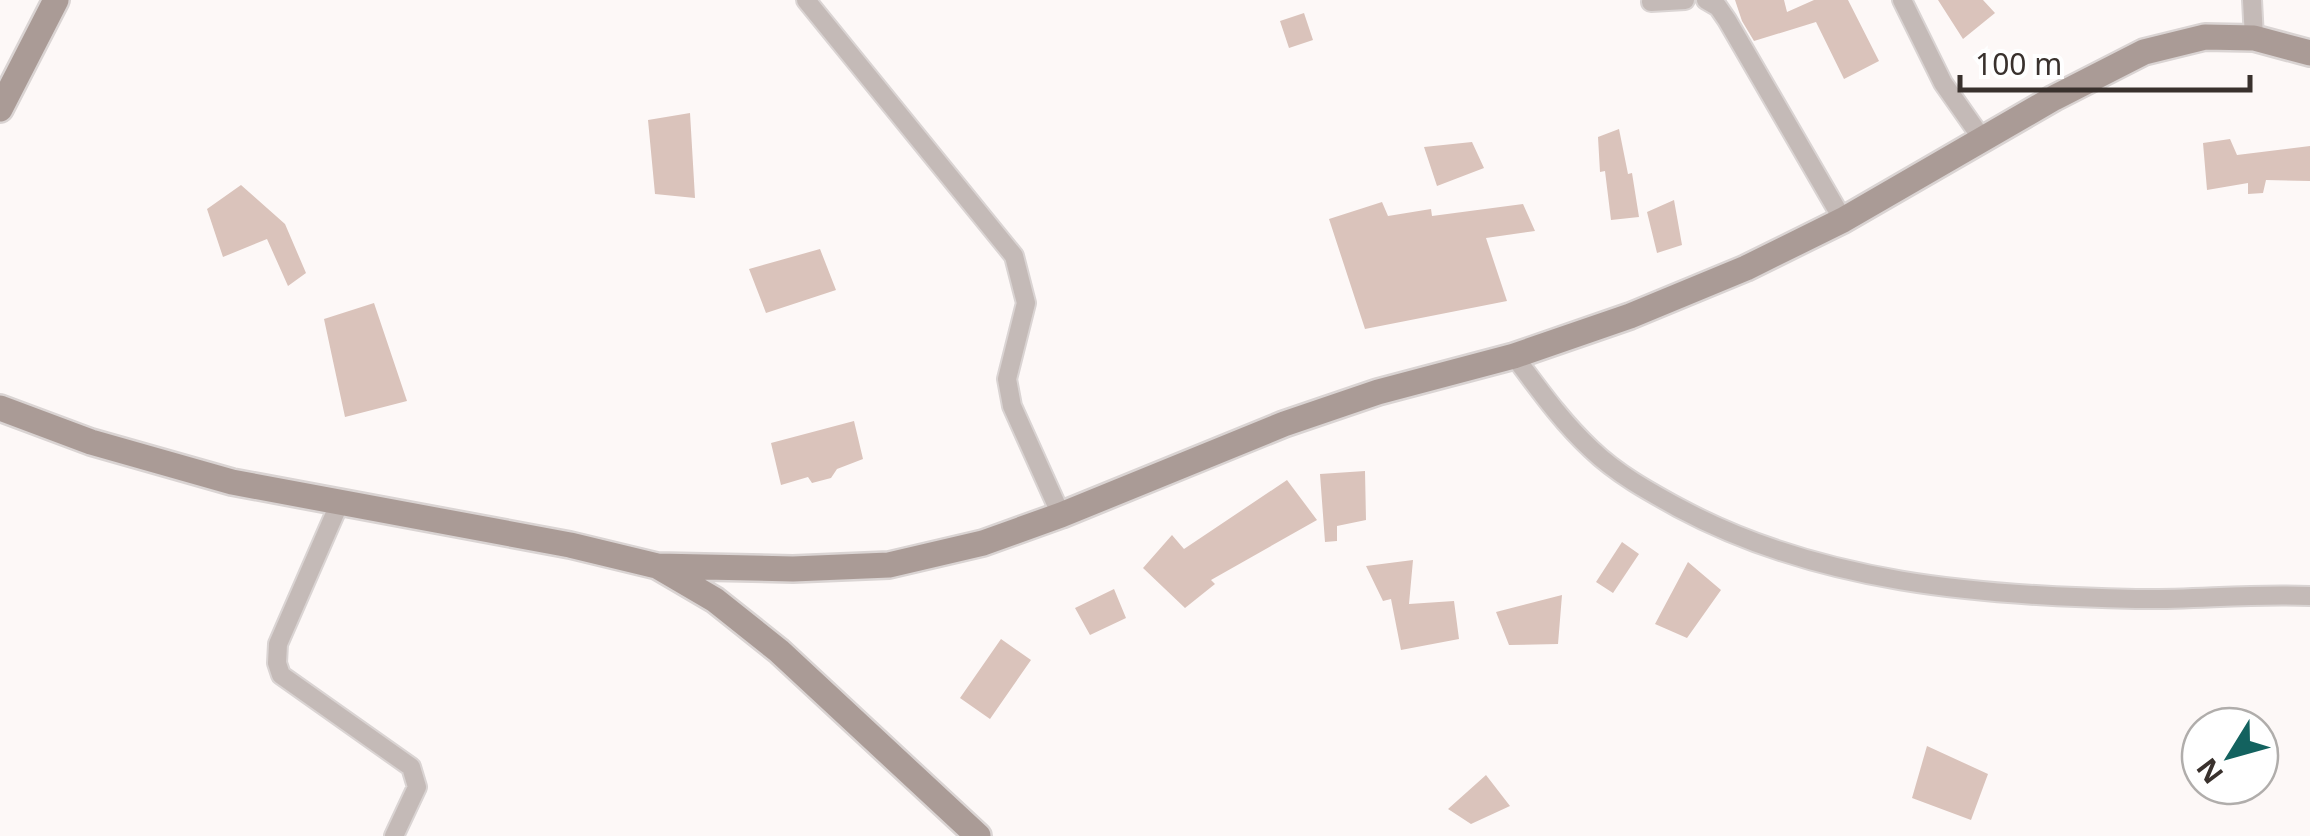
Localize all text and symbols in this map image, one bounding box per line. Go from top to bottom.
scale bar [1960,30,2250,92]
text: 100 m [1975,43,2062,84]
north arrow [2180,706,2280,806]
text: N [2187,751,2231,792]

